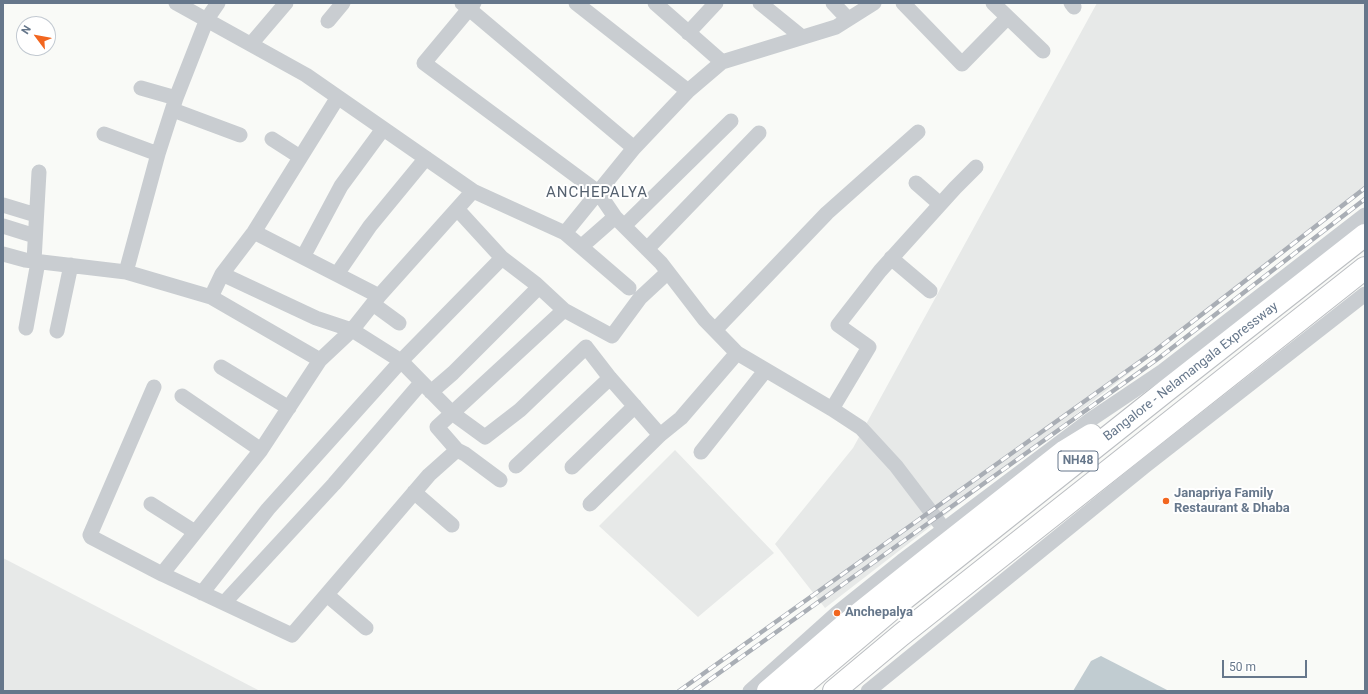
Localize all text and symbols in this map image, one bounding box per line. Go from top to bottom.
north arrow [16,16,56,56]
text: N [19,23,34,37]
district label: ANCHEPALYA [546,184,648,202]
street label: Bangalore - Nelamangala Expressway [1101,299,1281,445]
road number: NH48 [1058,451,1098,471]
place label: Janapriya Family Restaurant & Dhaba [1174,486,1290,517]
marker: Janapriya Family Restaurant & Dhaba [1161,496,1171,506]
place label: Anchepalya [845,605,913,621]
marker: Anchepalya [832,608,842,618]
scale bar [1224,652,1309,678]
text: 50 m [1229,660,1256,674]

